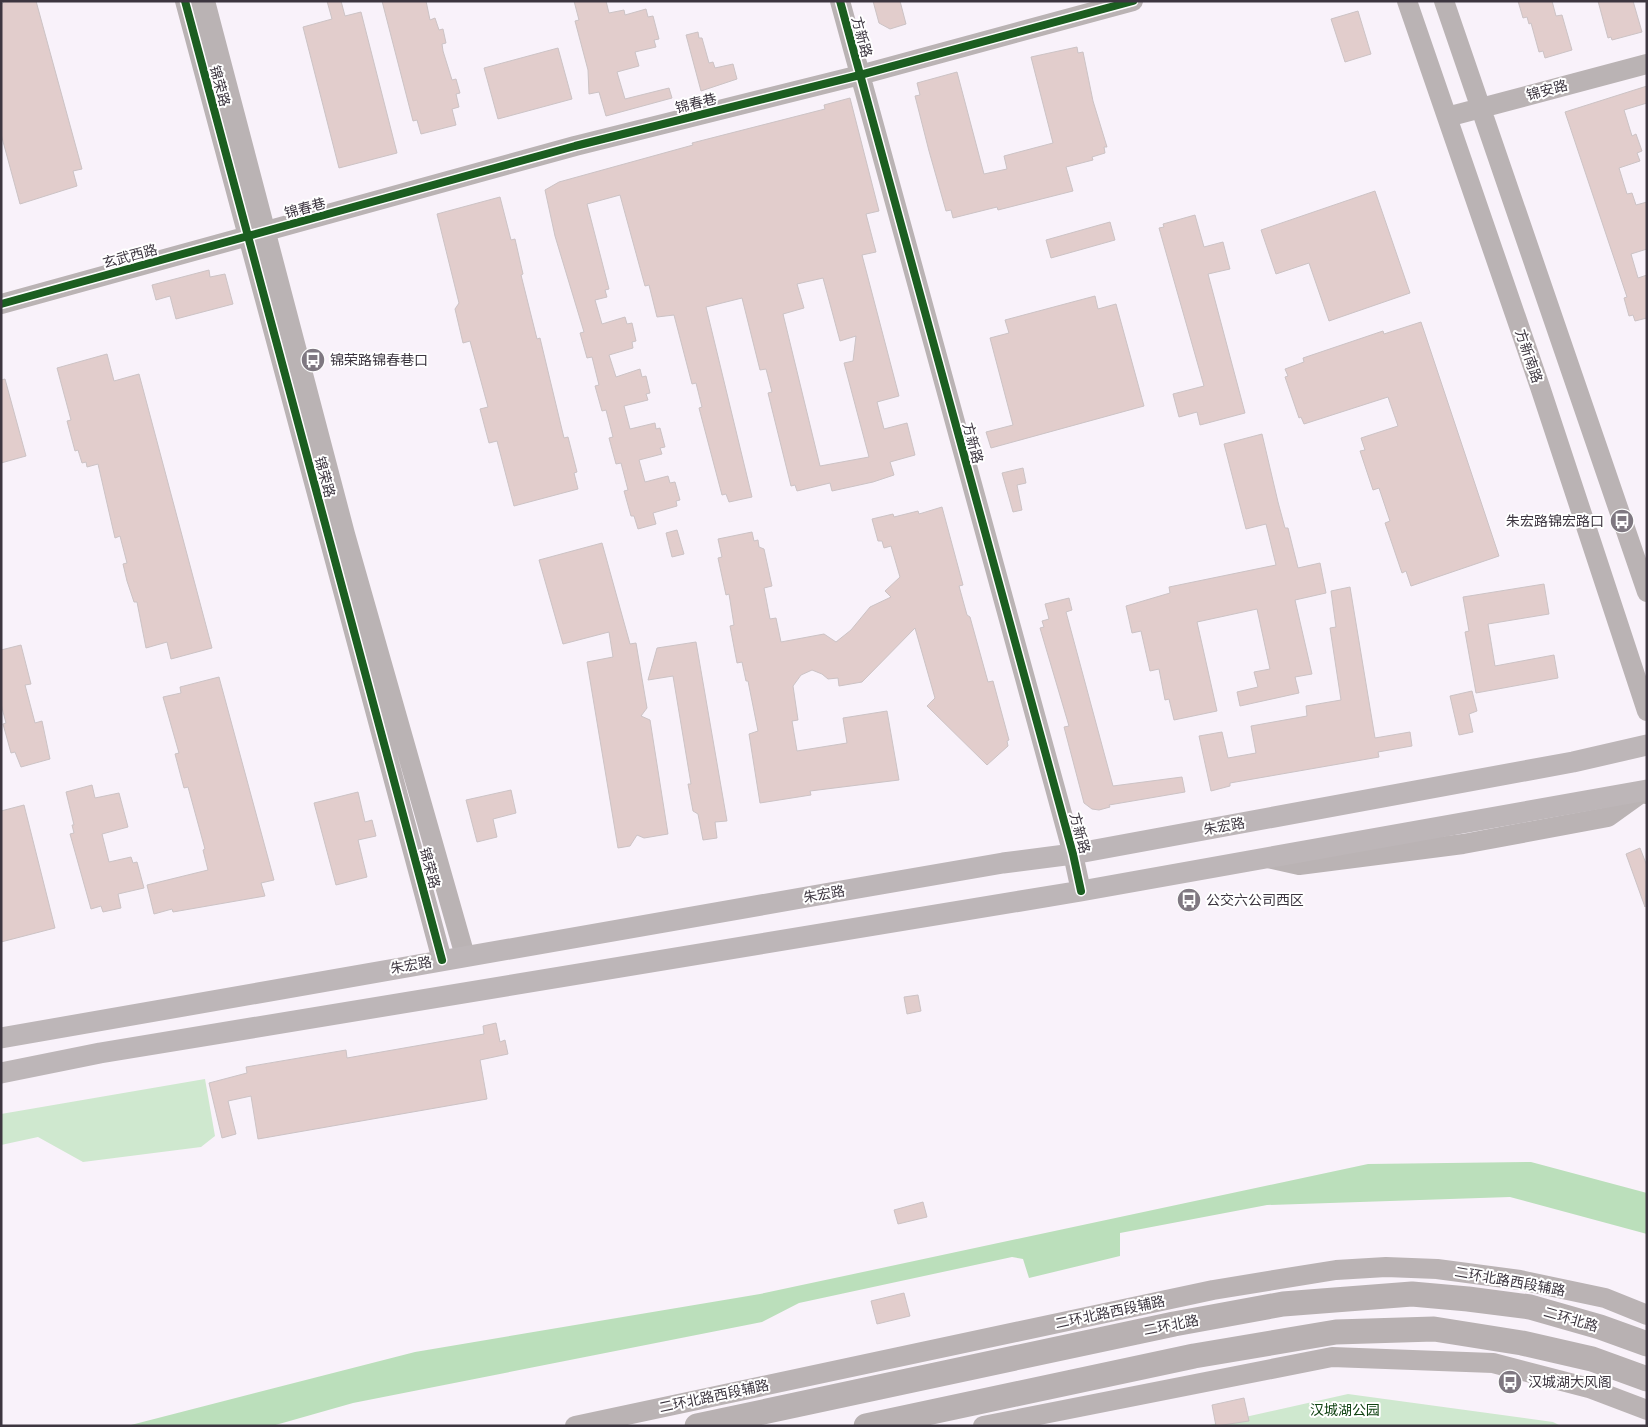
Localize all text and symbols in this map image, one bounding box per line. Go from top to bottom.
street label: 方新路 [849,14,876,59]
street label: 锦荣路 [207,63,234,108]
street label: 锦安路 [1524,76,1569,103]
street label: 锦春巷 [673,89,718,116]
street label: 锦春巷 [282,194,327,221]
street label: 玄武西路 [101,240,159,271]
street label: 方新南路 [1512,327,1547,385]
bus stop icon: 锦荣路锦春巷口 [300,347,326,373]
place label: 锦荣路锦春巷口 [330,351,428,368]
street label: 方新路 [960,420,987,465]
street label: 锦荣路 [312,454,339,499]
bus stop icon: 朱宏路锦宏路口 [1609,508,1635,534]
place label: 朱宏路锦宏路口 [1506,512,1604,529]
street label: 方新路 [1067,810,1094,855]
street label: 朱宏路 [1202,813,1246,838]
street label: 锦荣路 [417,845,444,890]
street label: 朱宏路 [802,881,846,906]
bus stop icon: 公交六公司西区 [1176,887,1202,913]
place label: 公交六公司西区 [1206,891,1304,908]
street label: 朱宏路 [389,952,433,977]
street label: 二环北路西段辅路 [1453,1262,1567,1299]
street label: 二环北路西段辅路 [1053,1292,1166,1331]
street label: 二环北路 [1542,1303,1600,1334]
street label: 二环北路 [1142,1311,1200,1338]
bus stop icon: 汉城湖大风阁 [1497,1369,1523,1395]
place label: 汉城湖大风阁 [1528,1373,1612,1390]
street label: 二环北路西段辅路 [657,1376,770,1415]
park label: 汉城湖公园 [1310,1401,1380,1418]

